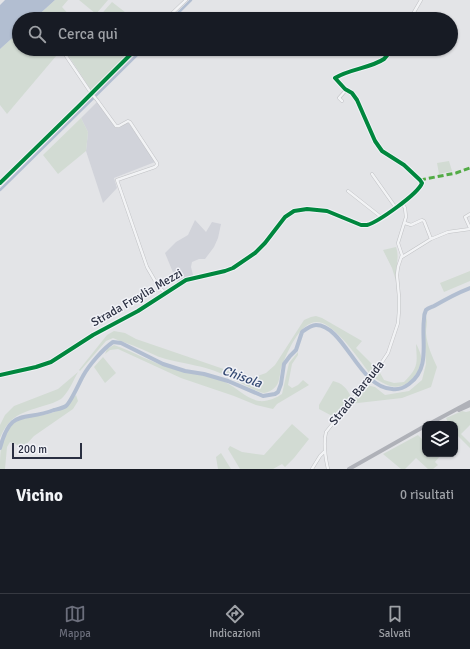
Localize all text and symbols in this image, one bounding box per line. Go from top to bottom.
search box [12,12,458,56]
icon: search [26,23,48,45]
text: Cerca qui [58,25,118,43]
street label: Strada Freylia Mezzi [89,266,185,330]
street label: Strada Barauda [326,358,388,428]
water label: Chisola [220,362,265,392]
map controls [422,421,458,457]
button: layers [422,421,458,457]
scale bar [12,441,82,460]
text: 200 m [18,443,47,456]
text: Vicino [16,485,63,506]
text: 0 risultati [400,487,454,503]
tab: Mappa [59,603,91,640]
tab: Indicazioni [209,603,260,640]
tab: Salvati [379,603,411,640]

